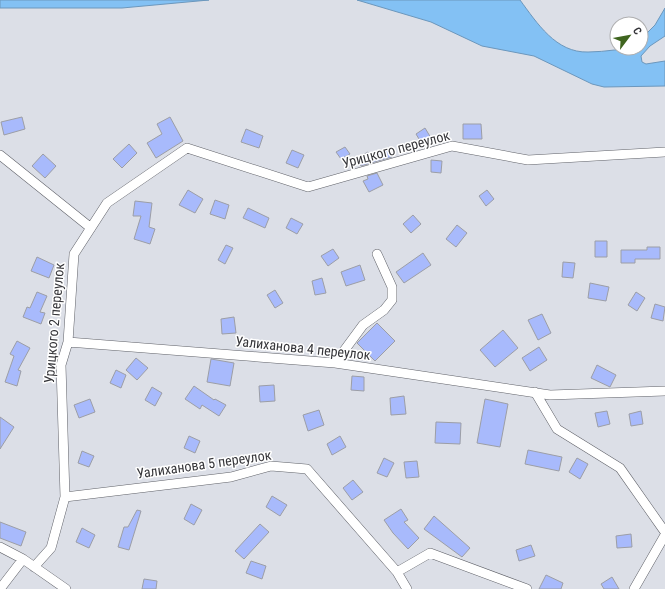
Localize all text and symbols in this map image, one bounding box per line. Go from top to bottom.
north arrow [609,16,649,56]
text: С [630,25,644,37]
street label: Урицкого переулок [340,127,452,171]
street label: Урицкого 2 переулок [41,262,67,384]
street label: Уалиханова 4 переулок [235,333,371,363]
street label: Уалиханова 5 переулок [136,447,272,481]

